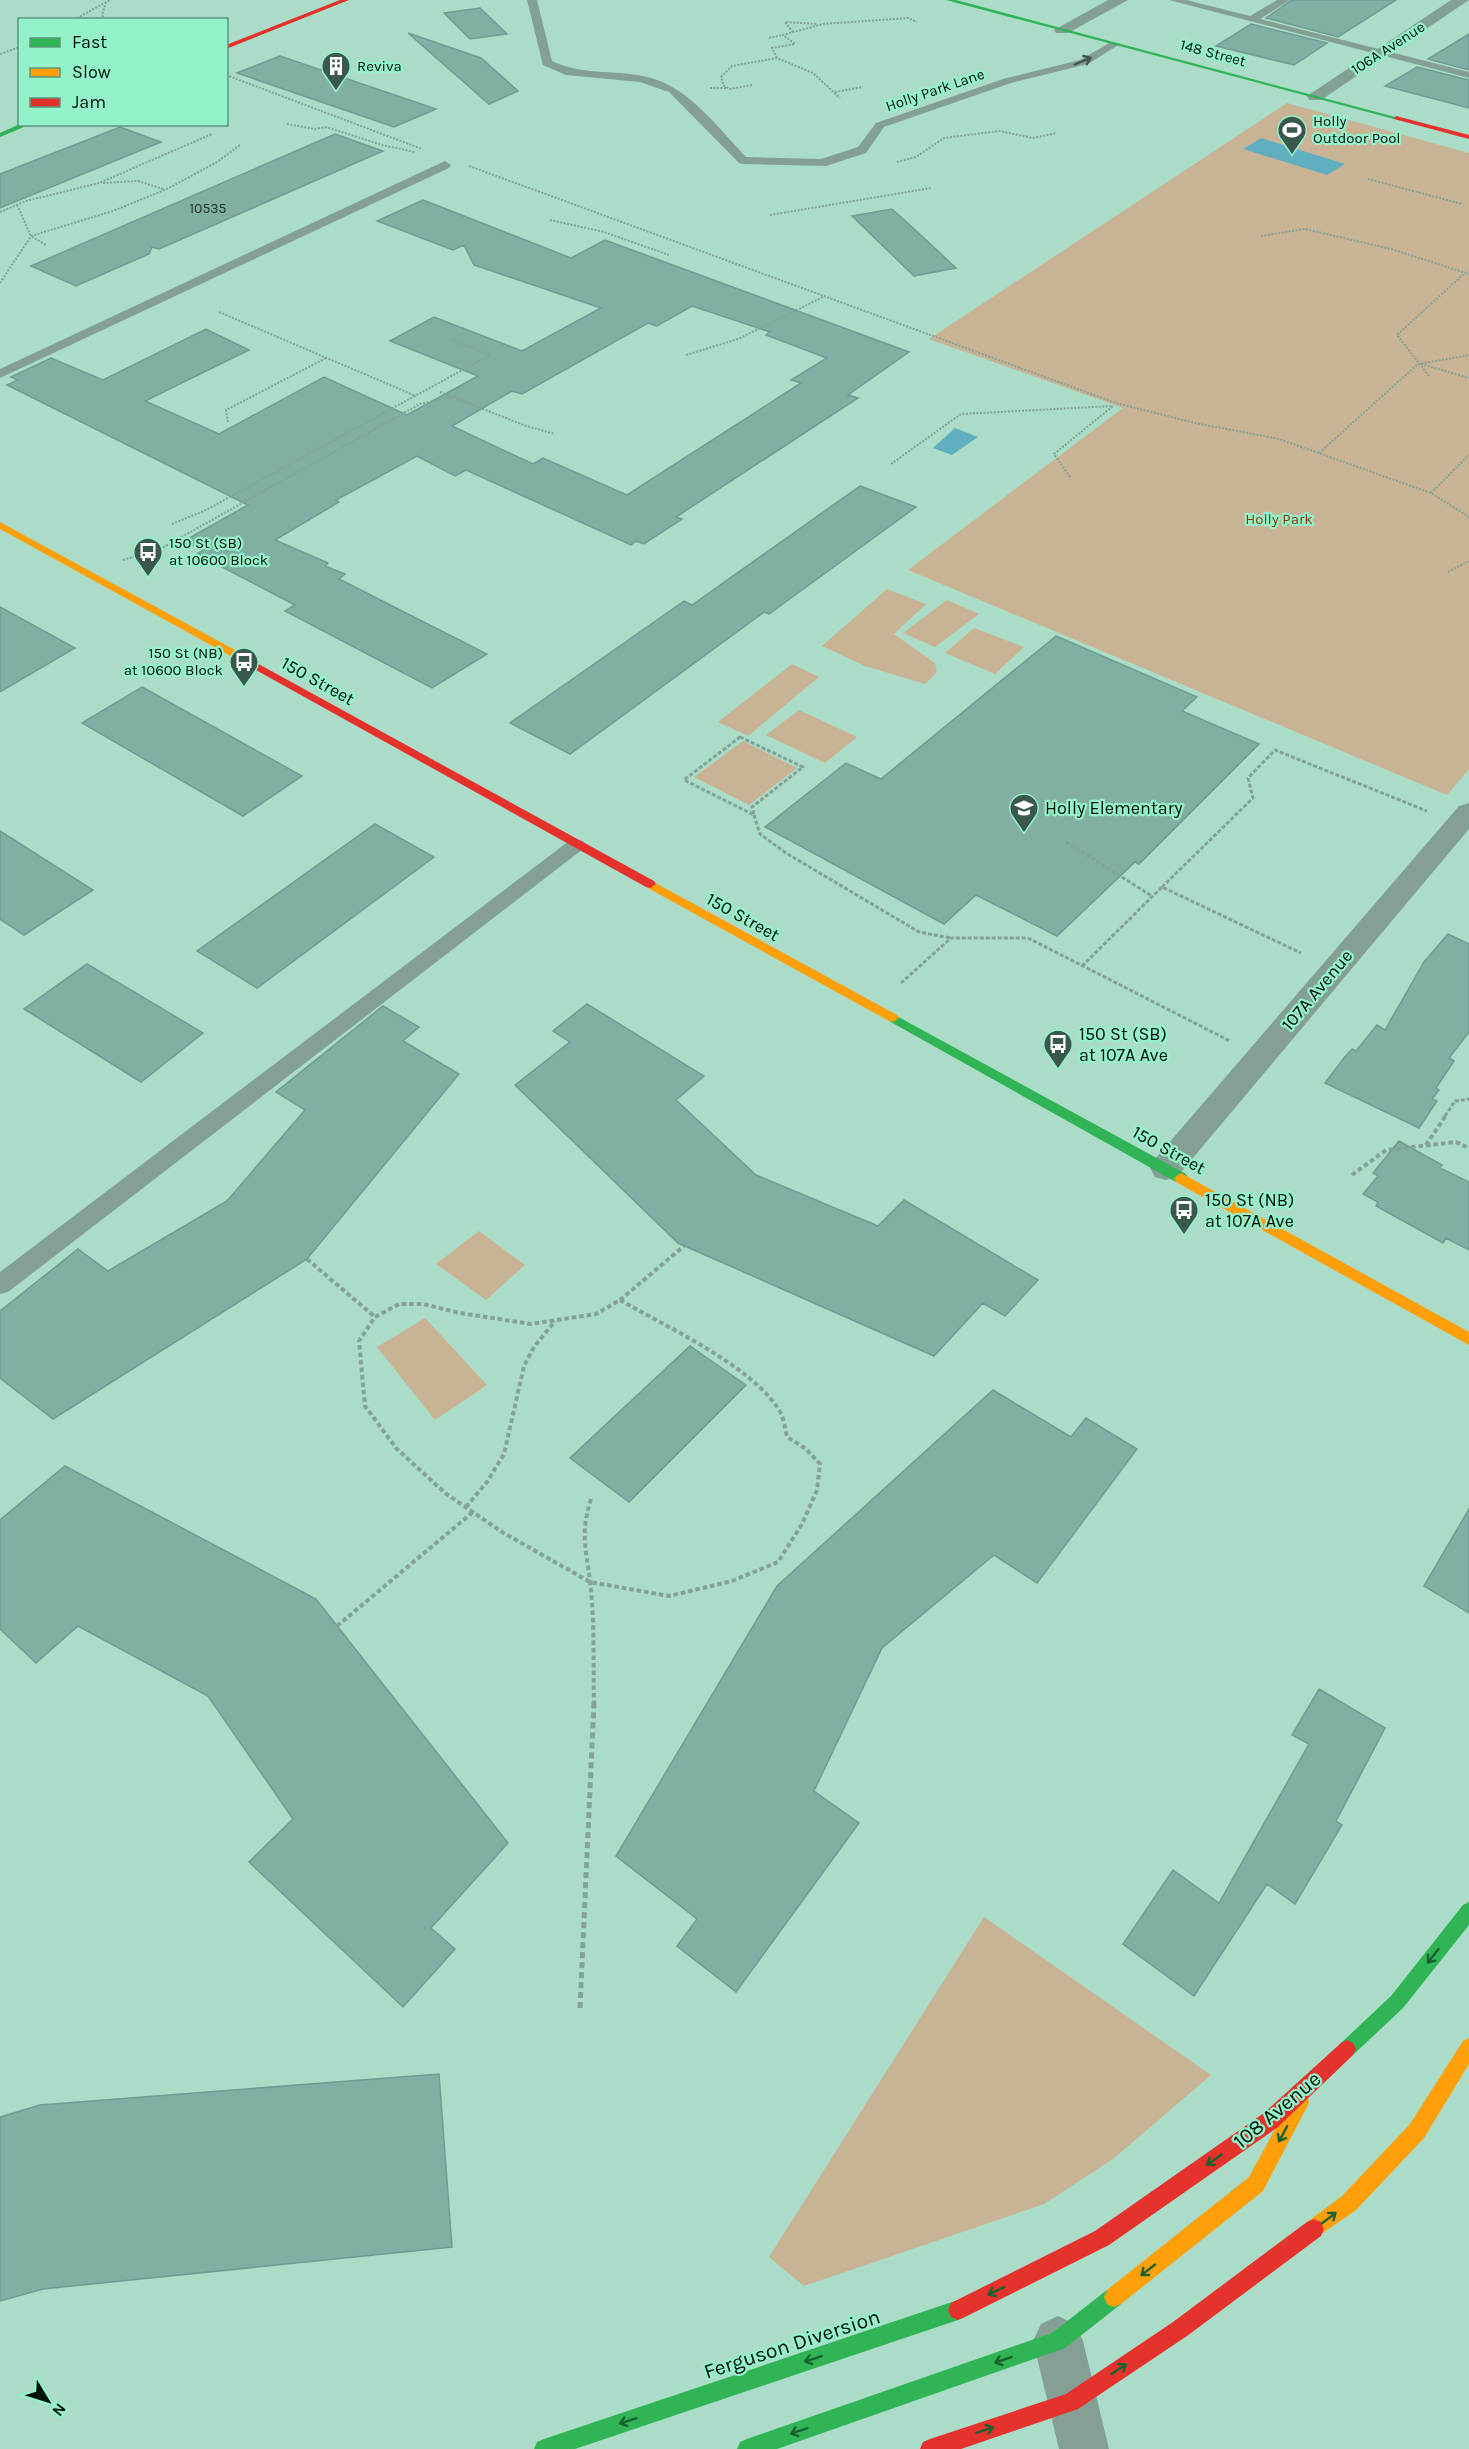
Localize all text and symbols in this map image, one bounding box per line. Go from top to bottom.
legend [18,18,228,126]
street label: 106A Avenue [1348,18,1428,78]
text: Fast [72,31,107,53]
street label: 148 Street [1178,36,1248,70]
building icon: Reviva [320,50,352,92]
one-way arrow [1074,55,1092,66]
place label: Reviva [357,57,402,75]
text: Slow [72,61,111,83]
street label: Holly Park Lane [883,65,987,115]
text: Jam [72,91,106,113]
place label: Holly Outdoor Pool [1313,112,1401,147]
sports icon: Holly Outdoor Pool [1276,114,1308,156]
house number: 10535 [189,200,227,217]
park label: Holly Park [1245,510,1313,528]
place label: 150 St (SB) at 10600 Block [169,534,268,569]
bus stop icon: 150 St (SB) at 10600 Block [132,536,164,578]
place label: 150 St (NB) at 10600 Block [124,644,223,679]
bus stop icon: 150 St (NB) at 10600 Block [228,646,260,688]
street label: 150 Street [277,652,359,710]
school or university icon: Holly Elementary [1008,792,1040,834]
place label: Holly Elementary [1045,797,1183,819]
street label: 150 Street [702,888,784,946]
street label: 107A Avenue [1277,945,1357,1035]
place label: 150 St (SB) at 107A Ave [1079,1023,1168,1066]
bus stop icon: 150 St (SB) at 107A Ave [1042,1028,1074,1070]
street label: 150 Street [1128,1121,1210,1179]
place label: 150 St (NB) at 107A Ave [1205,1189,1294,1232]
bus stop icon: 150 St (NB) at 107A Ave [1168,1194,1200,1236]
one-way arrow [1426,1948,1439,1964]
street label: 108 Avenue [1229,2067,1325,2153]
one-way arrow [1277,2125,1288,2143]
one-way arrow [1207,2154,1223,2166]
one-way arrow [1321,2212,1337,2224]
one-way arrow [1140,2264,1156,2277]
one-way arrow [987,2286,1005,2298]
street label: Ferguson Diversion [701,2304,883,2384]
one-way arrow [804,2354,823,2365]
one-way arrow [994,2356,1013,2367]
one-way arrow [1111,2363,1127,2375]
north arrow [18,2371,78,2431]
text: N [48,2400,70,2420]
one-way arrow [619,2416,638,2427]
one-way arrow [975,2424,994,2435]
one-way arrow [790,2427,808,2438]

